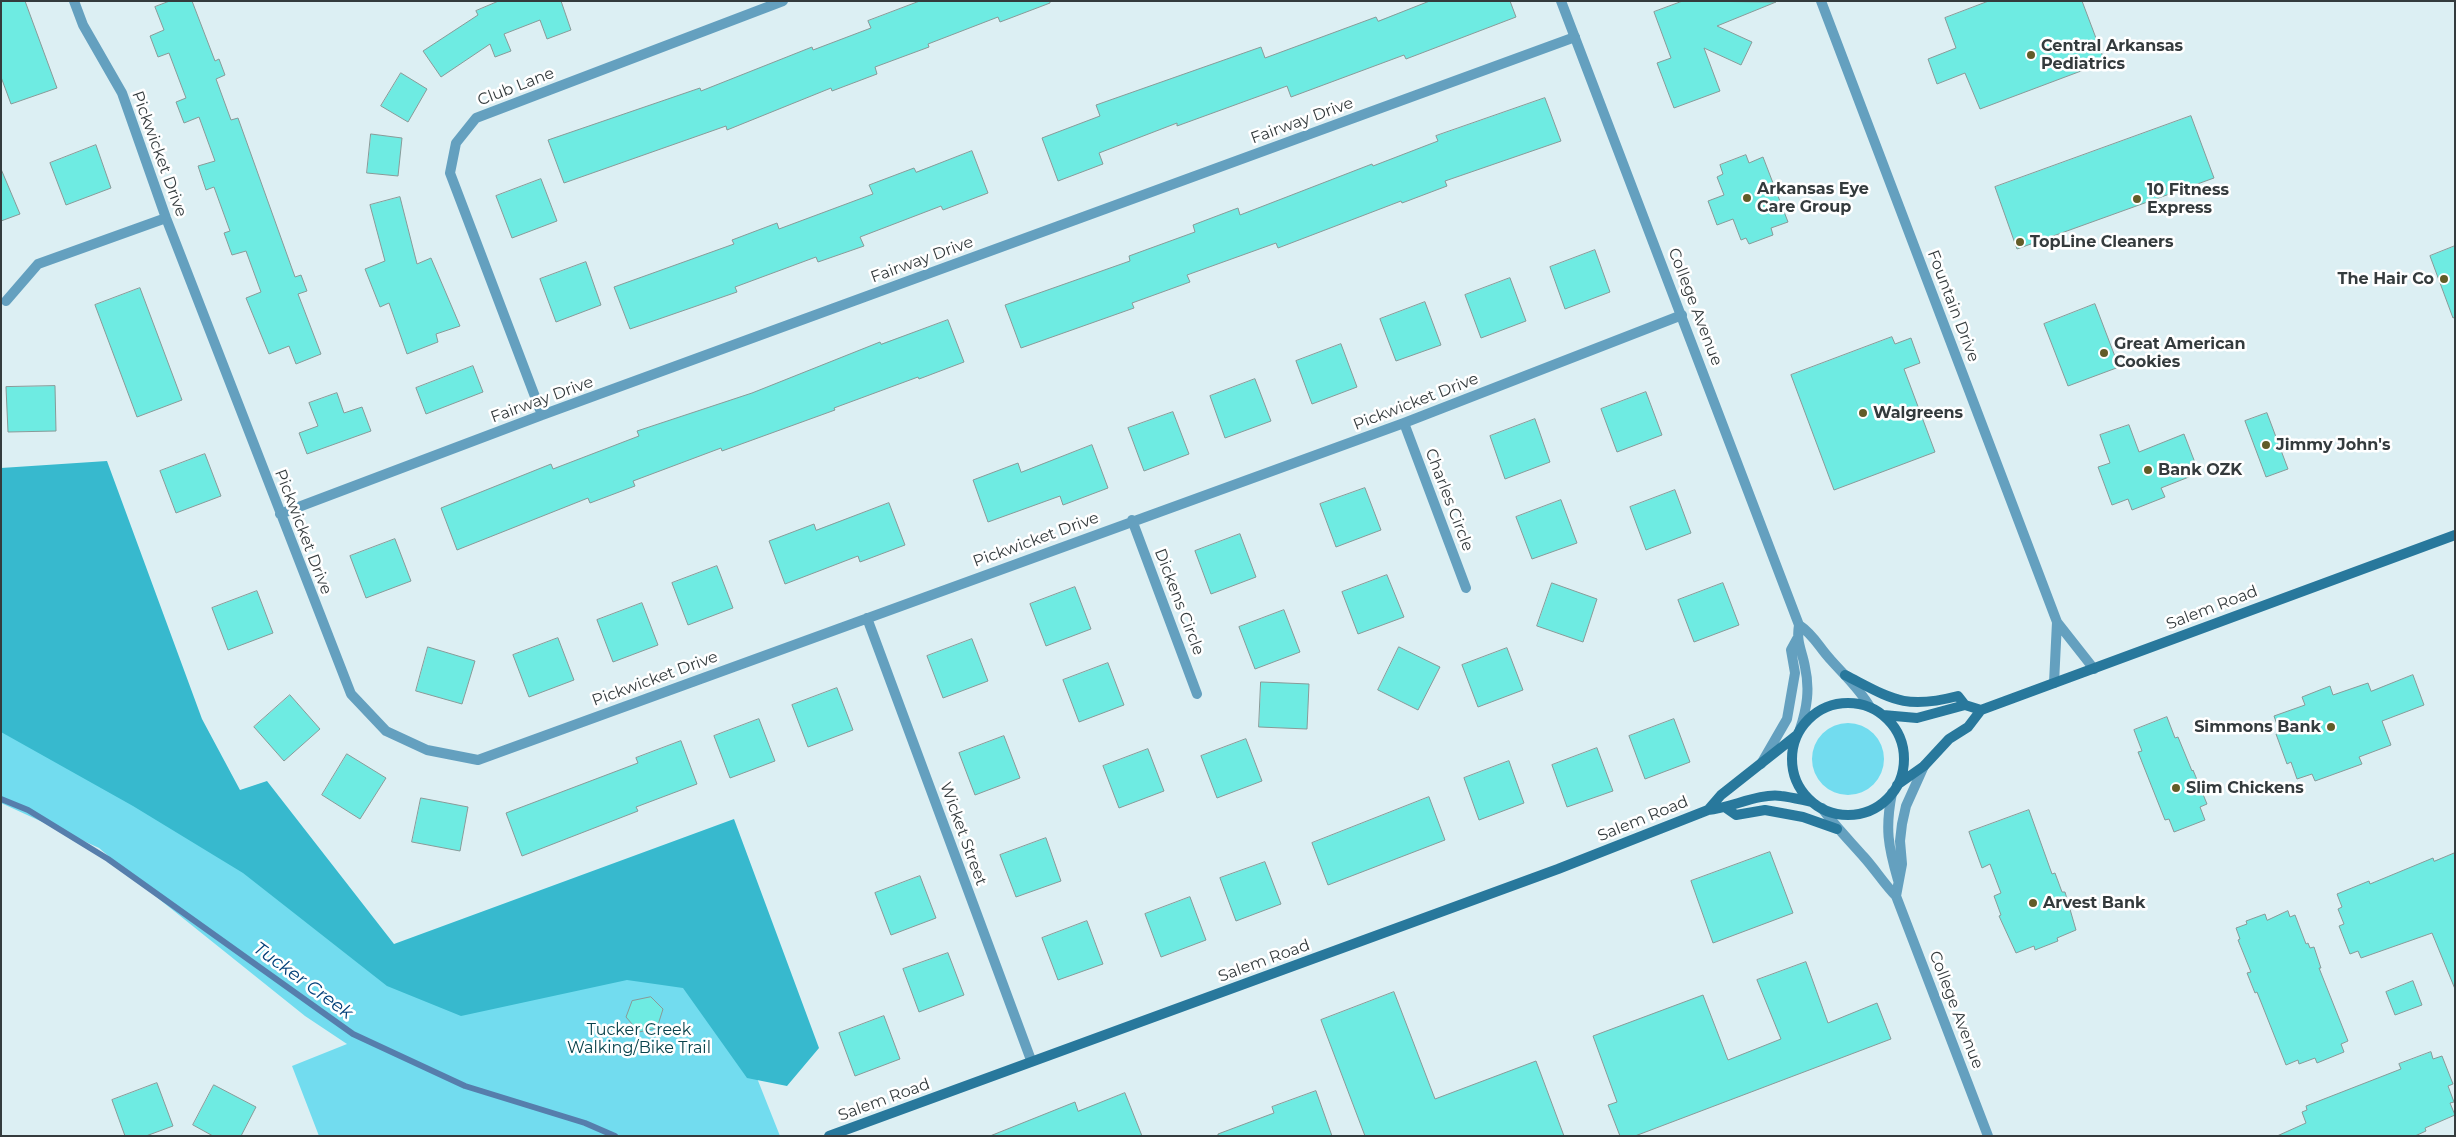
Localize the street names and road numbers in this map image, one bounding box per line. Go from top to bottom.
street label: Club Lane [475,64,557,110]
street label: Pickwicket Drive [127,88,191,220]
street label: Fairway Drive [1248,94,1356,148]
street label: Fairway Drive [868,233,976,287]
street label: College Avenue [1664,245,1726,369]
street label: Fountain Drive [1923,247,1983,365]
street label: Pickwicket Drive [1351,369,1481,435]
street label: Fairway Drive [488,373,596,427]
street label: Charles Circle [1421,446,1477,554]
street label: Pickwicket Drive [270,467,336,597]
street label: Pickwicket Drive [970,508,1102,572]
street label: Dickens Circle [1150,546,1208,658]
street label: Salem Road [2164,582,2260,634]
street label: Pickwicket Drive [589,647,721,711]
street label: Wicket Street [935,780,991,888]
street label: Salem Road [1595,792,1691,846]
street label: Salem Road [1215,936,1313,986]
street label: College Avenue [1925,948,1987,1072]
street label: Salem Road [835,1075,933,1125]

